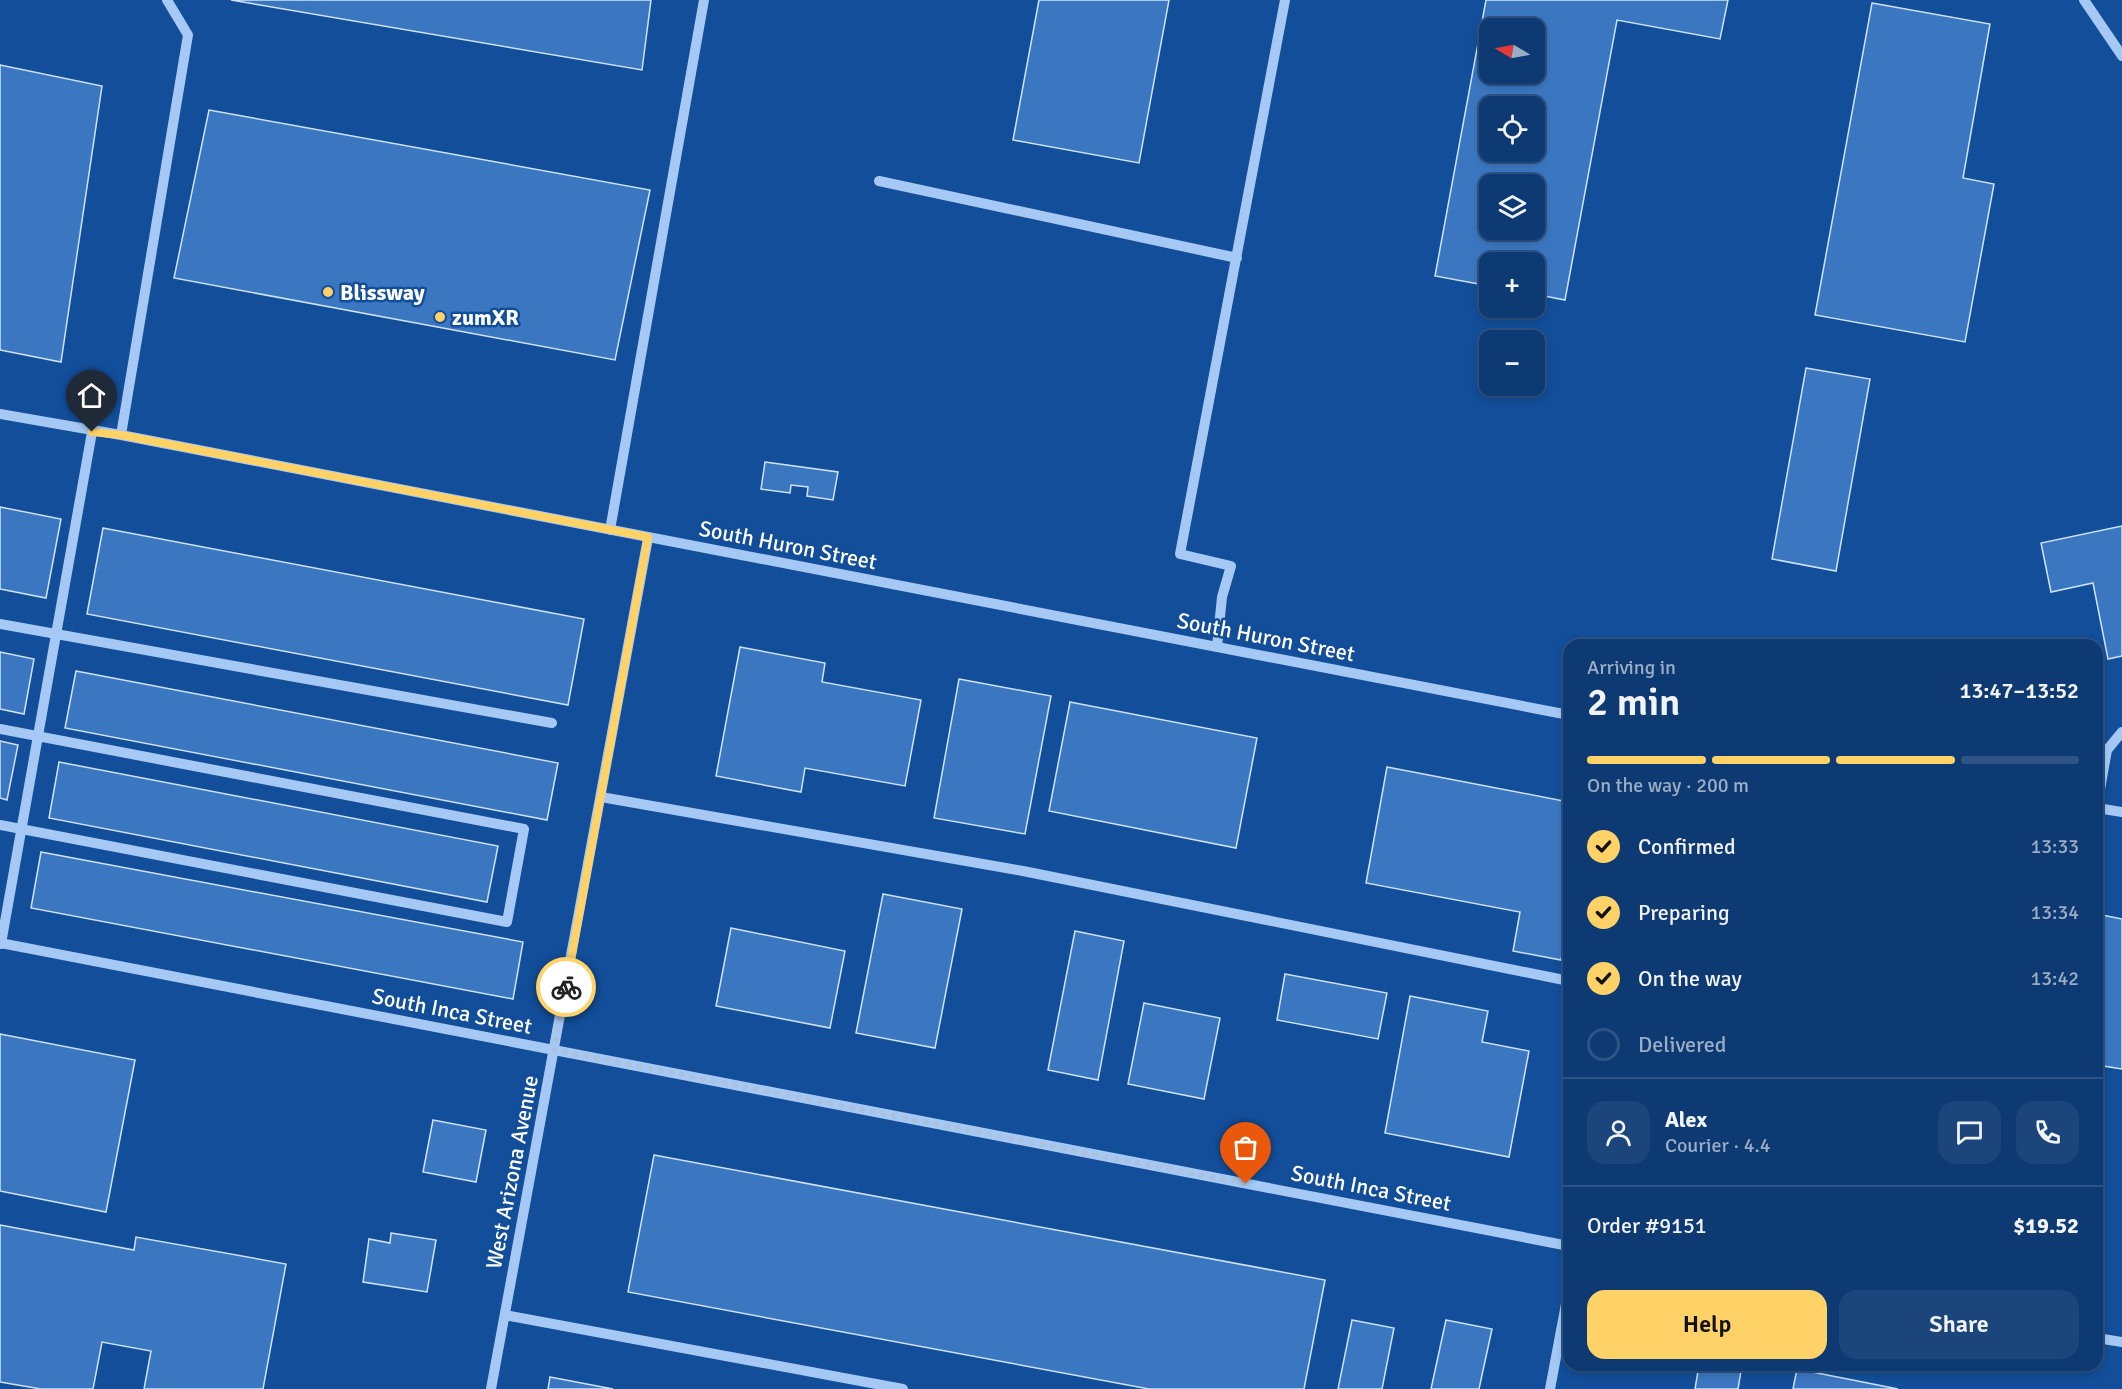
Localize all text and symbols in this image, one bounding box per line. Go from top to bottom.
north arrow [1479,18,1545,84]
map controls [1479,18,1545,396]
button: locate [1479,96,1545,162]
button: layers [1479,174,1545,240]
button: + [1479,252,1545,318]
place label: Blissway [340,279,425,306]
marker: Blissway [321,285,335,299]
place label: zumXR [452,304,519,331]
marker: zumXR [433,310,447,324]
button: − [1479,330,1545,396]
pin [66,370,117,432]
icon: home [75,379,108,412]
street label: South Huron Street [697,515,879,576]
street label: South Huron Street [1175,607,1357,668]
text: Arriving in [1587,655,1676,680]
text: 13:47–13:52 [1960,677,2079,704]
text: 2 min [1587,678,1680,726]
text: On the way · 200 m [1587,773,1749,798]
icon: check [1587,830,1620,863]
text: Confirmed [1638,833,1736,860]
text: 13:33 [2030,834,2079,859]
icon: check [1587,896,1620,929]
text: Preparing [1638,899,1730,926]
text: 13:34 [2030,900,2079,925]
courier [536,957,596,1017]
icon: check [1587,962,1620,995]
text: On the way [1638,965,1742,992]
text: 13:42 [2030,966,2079,991]
icon: bike [550,971,583,1004]
street label: South Inca Street [370,982,535,1040]
text: Delivered [1638,1031,1726,1058]
street label: West Arizona Avenue [480,1073,544,1271]
button: person [1587,1101,1650,1164]
button: chat [1938,1101,2001,1164]
button: phone [2016,1101,2079,1164]
text: Alex [1665,1106,1707,1133]
pin [1220,1122,1271,1184]
icon: bag [1229,1131,1262,1164]
text: Courier · 4.4 [1665,1133,1771,1158]
street label: South Inca Street [1289,1159,1454,1217]
text: Order #9151 [1587,1212,1707,1239]
text: $19.52 [2013,1212,2079,1239]
button: Help [1587,1290,1827,1359]
button: Share [1839,1290,2079,1359]

